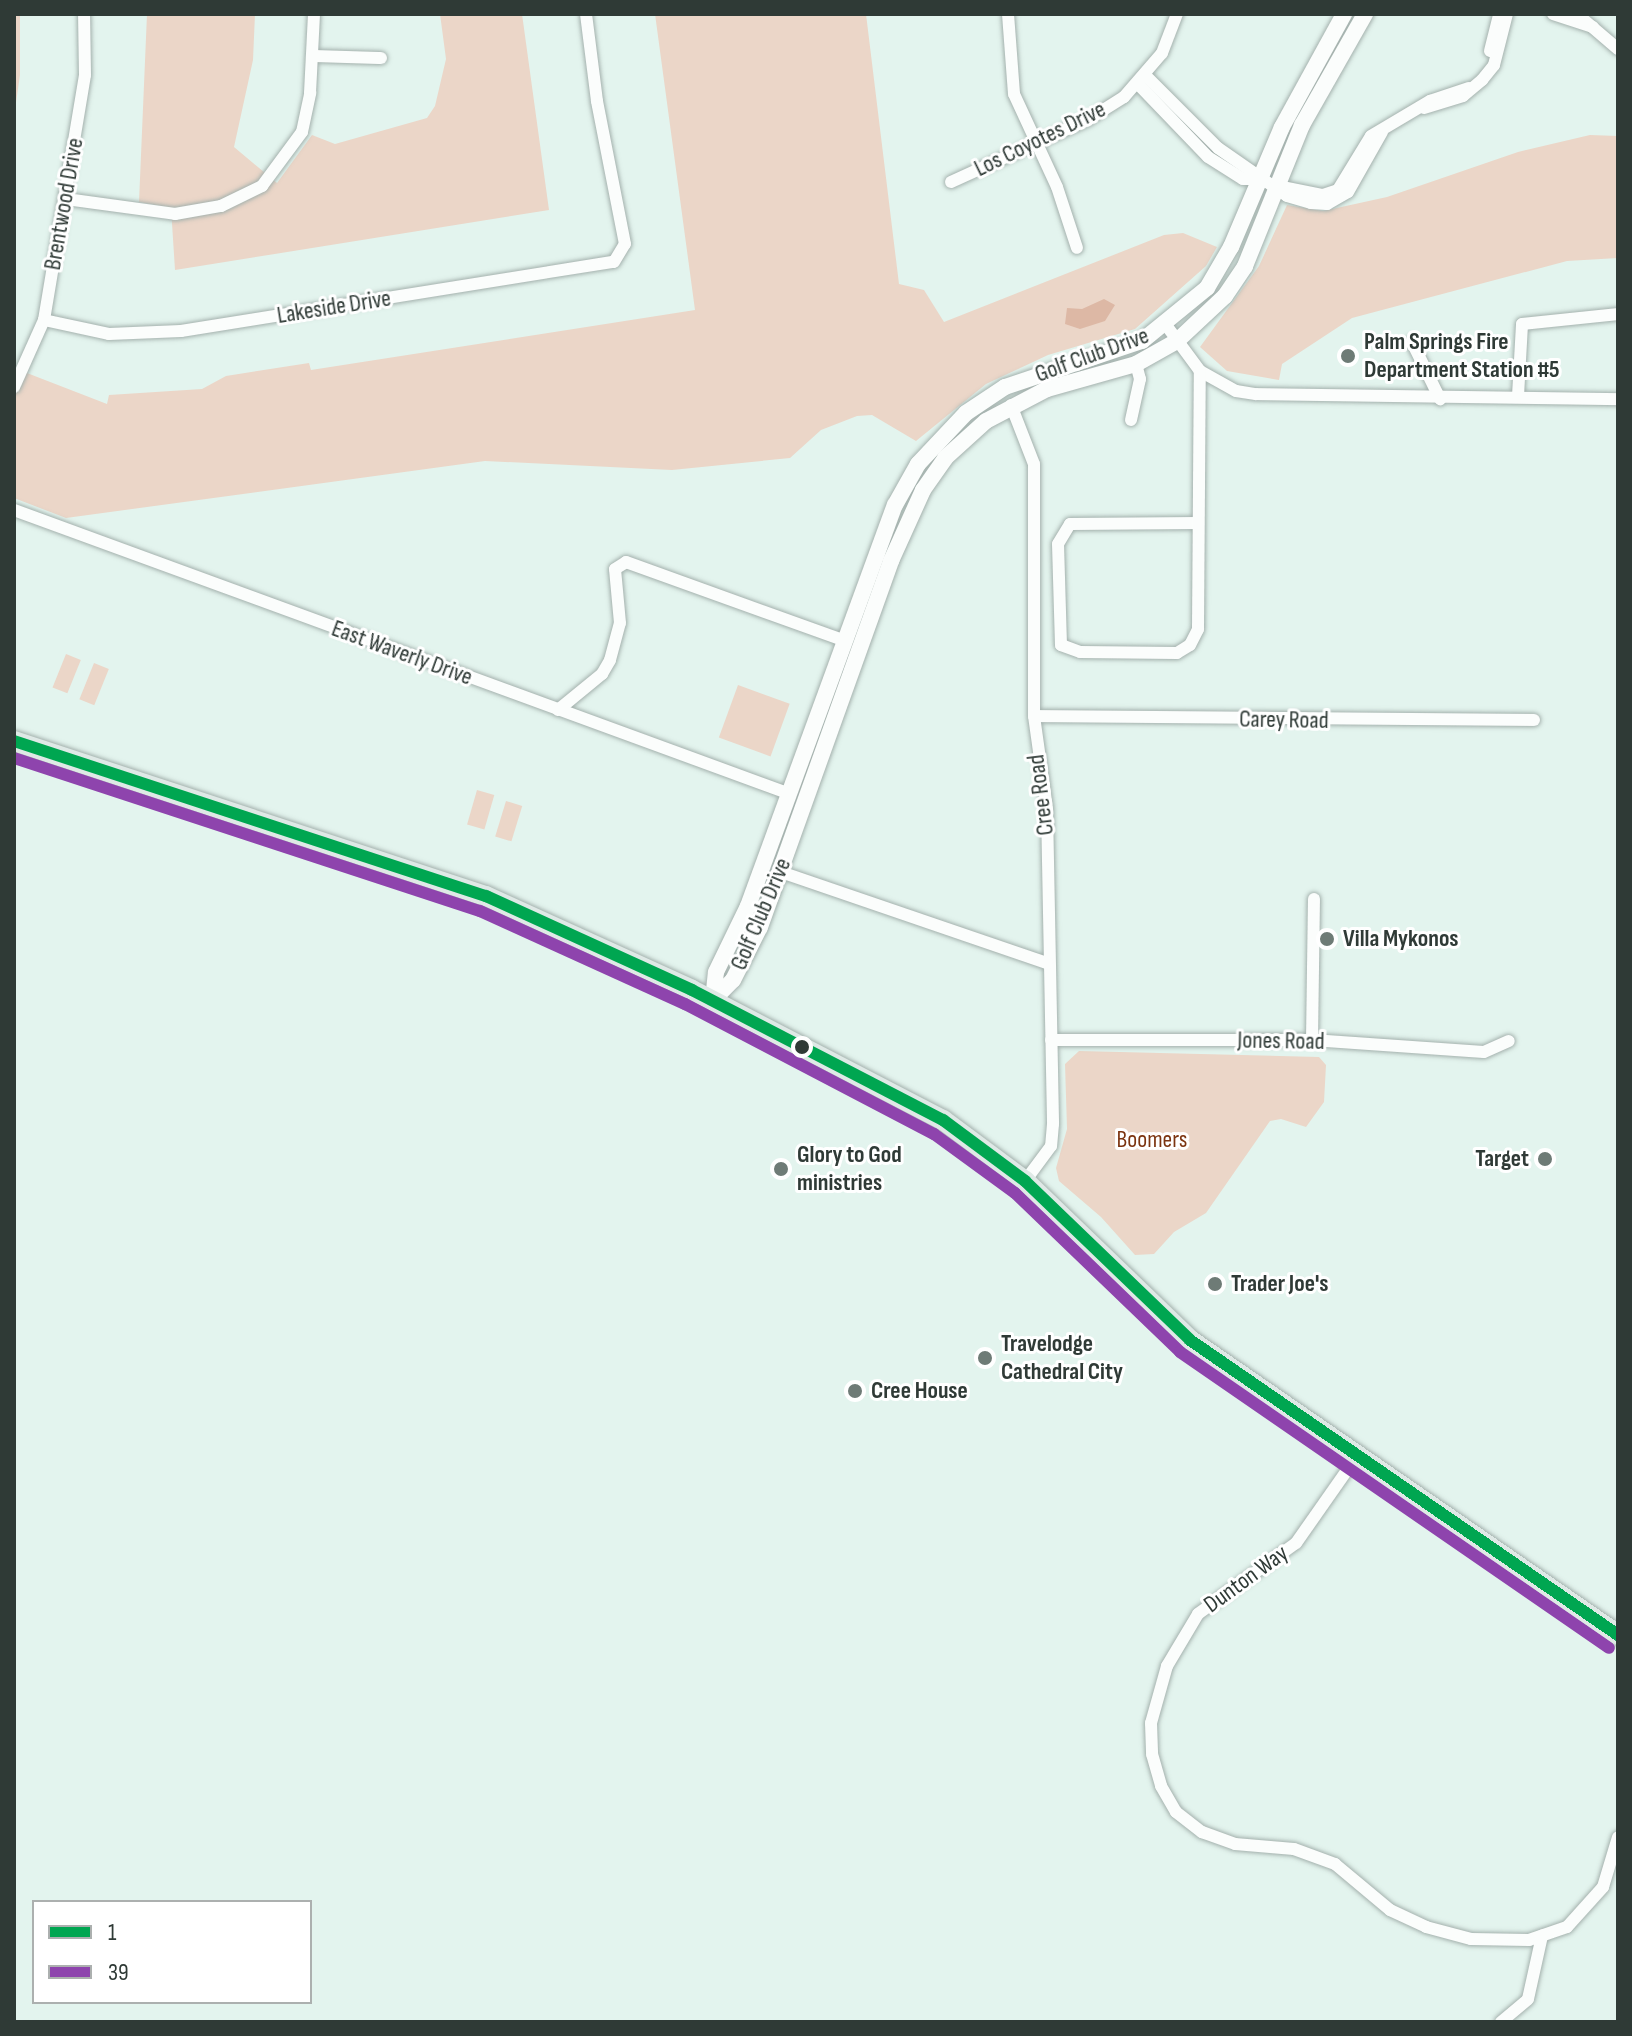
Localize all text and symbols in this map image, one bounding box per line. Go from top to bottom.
street label: Los Coyotes Drive [970,95,1110,183]
street label: Brentwood Drive [38,136,90,272]
street label: Lakeside Drive [275,284,393,330]
street label: Golf Club Drive [1031,321,1153,389]
place label: Palm Springs Fire Department Station #5 [1364,328,1560,384]
marker: Palm Springs Fire Department Station #5 [1339,347,1357,365]
street label: East Waverly Drive [328,614,476,692]
street label: Carey Road [1239,705,1329,735]
street label: Cree Road [1022,753,1060,837]
street label: Golf Club Drive [724,854,798,974]
place label: Villa Mykonos [1343,925,1459,953]
marker: Villa Mykonos [1318,930,1336,948]
street label: Jones Road [1237,1026,1325,1056]
unlabelled marker [794,1039,810,1055]
park label: Boomers [1117,1126,1187,1154]
place label: Glory to God ministries [797,1141,902,1197]
place label: Target [1475,1145,1529,1173]
marker: Target [1536,1150,1554,1168]
marker: Glory to God ministries [772,1160,790,1178]
place label: Trader Joe's [1231,1270,1329,1298]
marker: Trader Joe's [1206,1275,1224,1293]
place label: Travelodge Cathedral City [1001,1330,1123,1386]
marker: Travelodge Cathedral City [976,1349,994,1367]
place label: Cree House [871,1377,968,1405]
marker: Cree House [846,1382,864,1400]
street label: Dunton Way [1198,1539,1294,1619]
legend [32,1900,312,2004]
text: 1 [108,1918,116,1947]
text: 39 [108,1958,129,1987]

